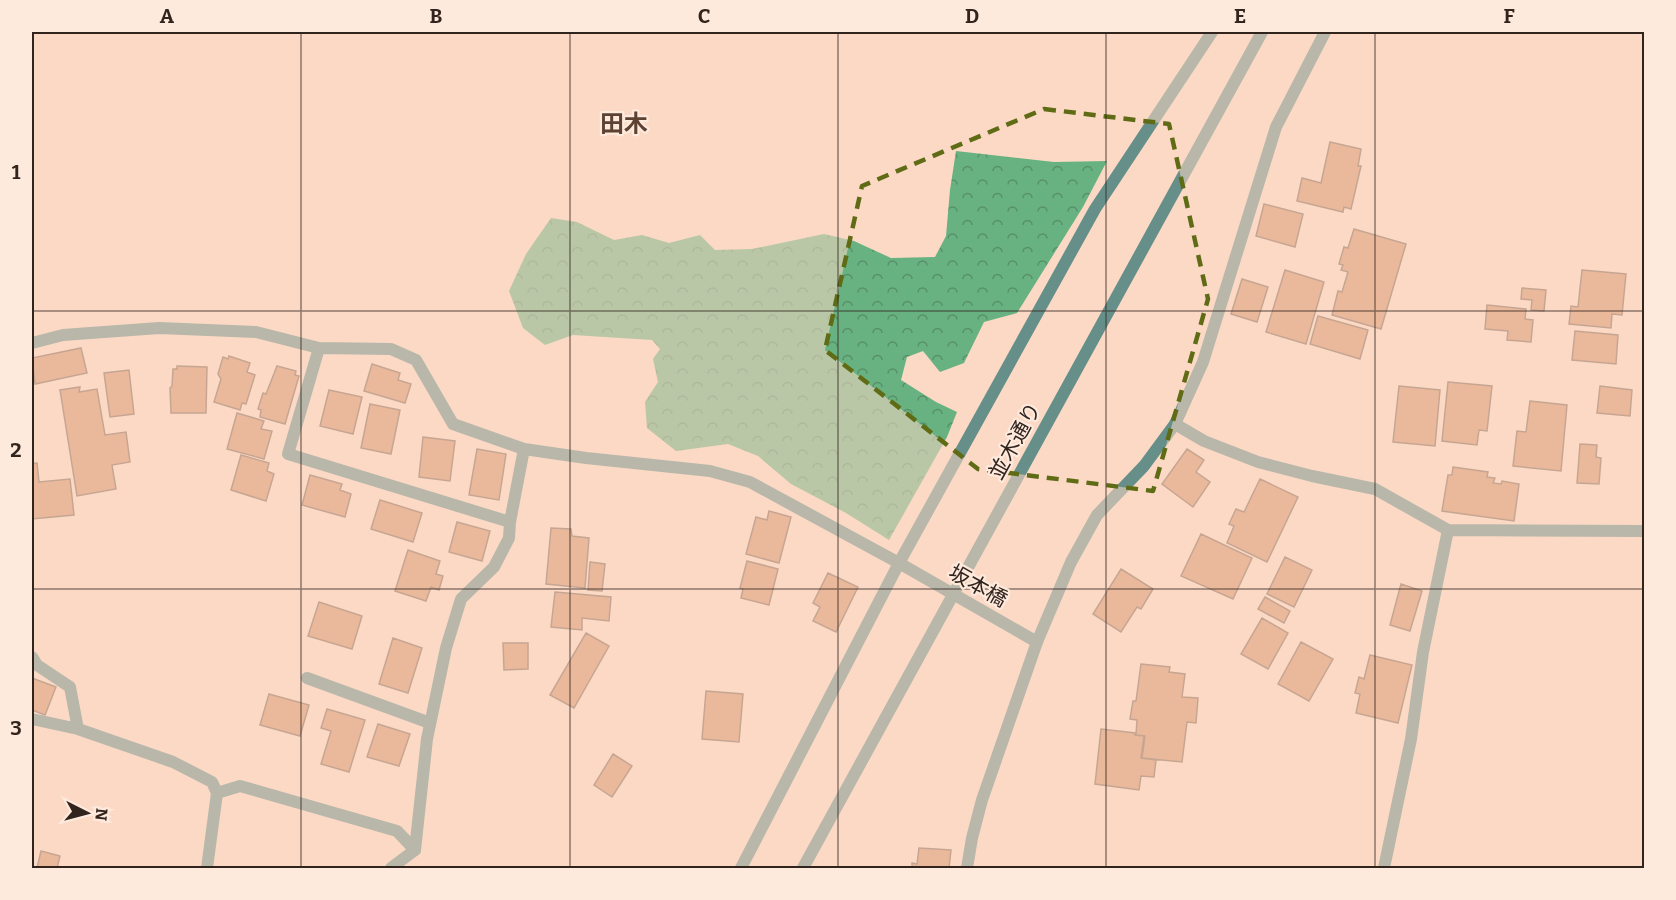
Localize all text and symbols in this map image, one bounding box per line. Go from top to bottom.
text: A [160,4,175,28]
text: B [430,4,443,28]
text: C [698,4,710,28]
text: D [965,4,979,28]
text: E [1234,4,1246,28]
text: F [1503,4,1515,28]
district label: 田木 [600,110,648,138]
text: 1 [12,160,21,184]
street label: 並木通り [983,398,1047,484]
text: 2 [10,438,22,462]
street label: 坂本橋 [944,559,1012,613]
text: 3 [10,716,22,740]
north arrow [57,783,117,843]
text: N [91,807,112,822]

